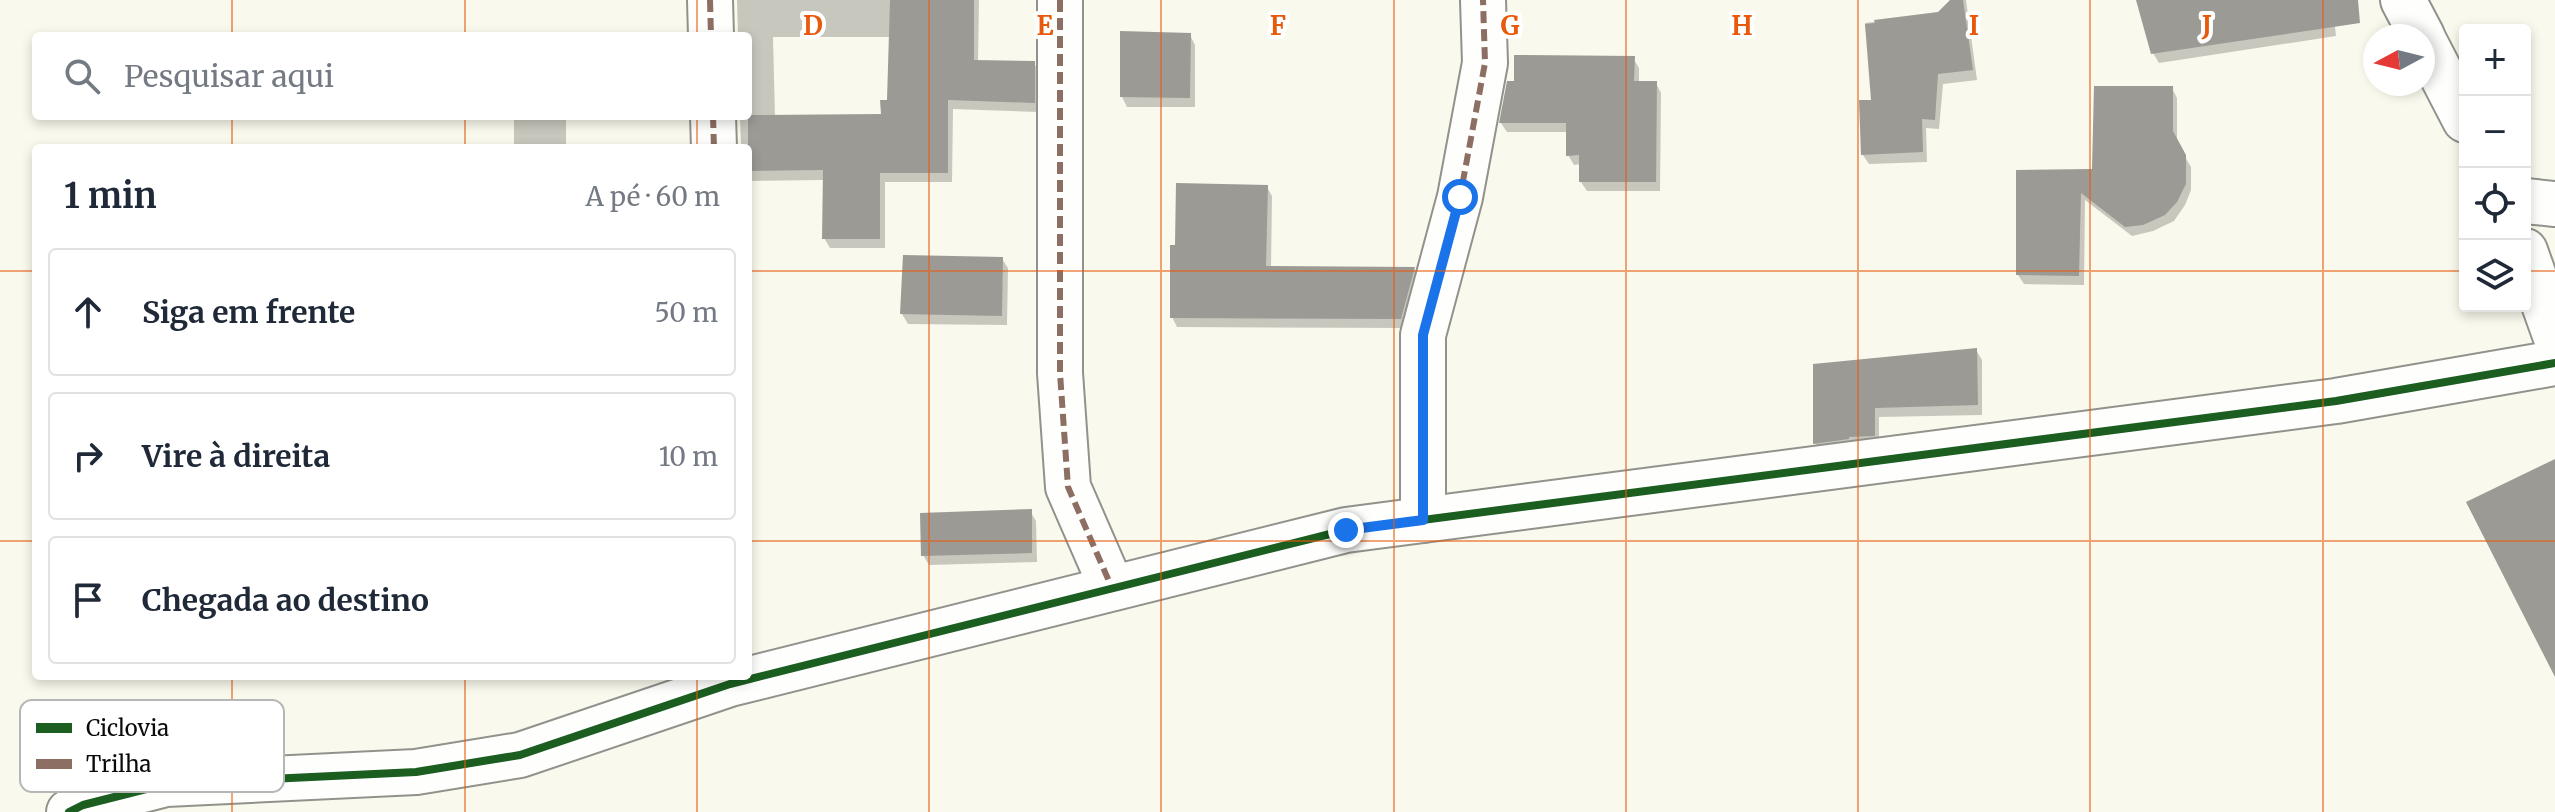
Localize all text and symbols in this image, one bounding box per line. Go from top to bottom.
text: D [803,9,823,42]
text: E [1037,9,1054,42]
text: F [1270,9,1286,42]
text: G [1501,9,1520,42]
text: H [1731,9,1753,42]
text: I [1969,9,1979,42]
text: J [2201,9,2212,42]
north arrow [2363,24,2435,96]
map controls [2459,24,2531,312]
button: + [2459,24,2531,96]
search box [32,32,752,120]
icon: search [60,54,104,98]
text: Pesquisar aqui [124,57,334,95]
button: − [2459,96,2531,168]
button: locate [2459,168,2531,240]
text: 1 min [64,175,157,217]
route start [1442,179,1478,215]
text: A pé · 60 m [586,180,720,213]
button: layers [2459,240,2531,312]
icon: ahead [66,290,110,334]
text: Siga em frente [142,293,355,331]
text: 50 m [654,296,718,329]
icon: right [66,434,110,478]
text: Vire à direita [142,437,330,475]
text: 10 m [659,440,718,473]
route end [1328,512,1364,548]
icon: arrive [66,578,110,622]
text: Chegada ao destino [142,581,429,619]
legend [20,700,284,792]
text: Ciclovia [86,714,169,742]
text: Trilha [86,750,152,778]

